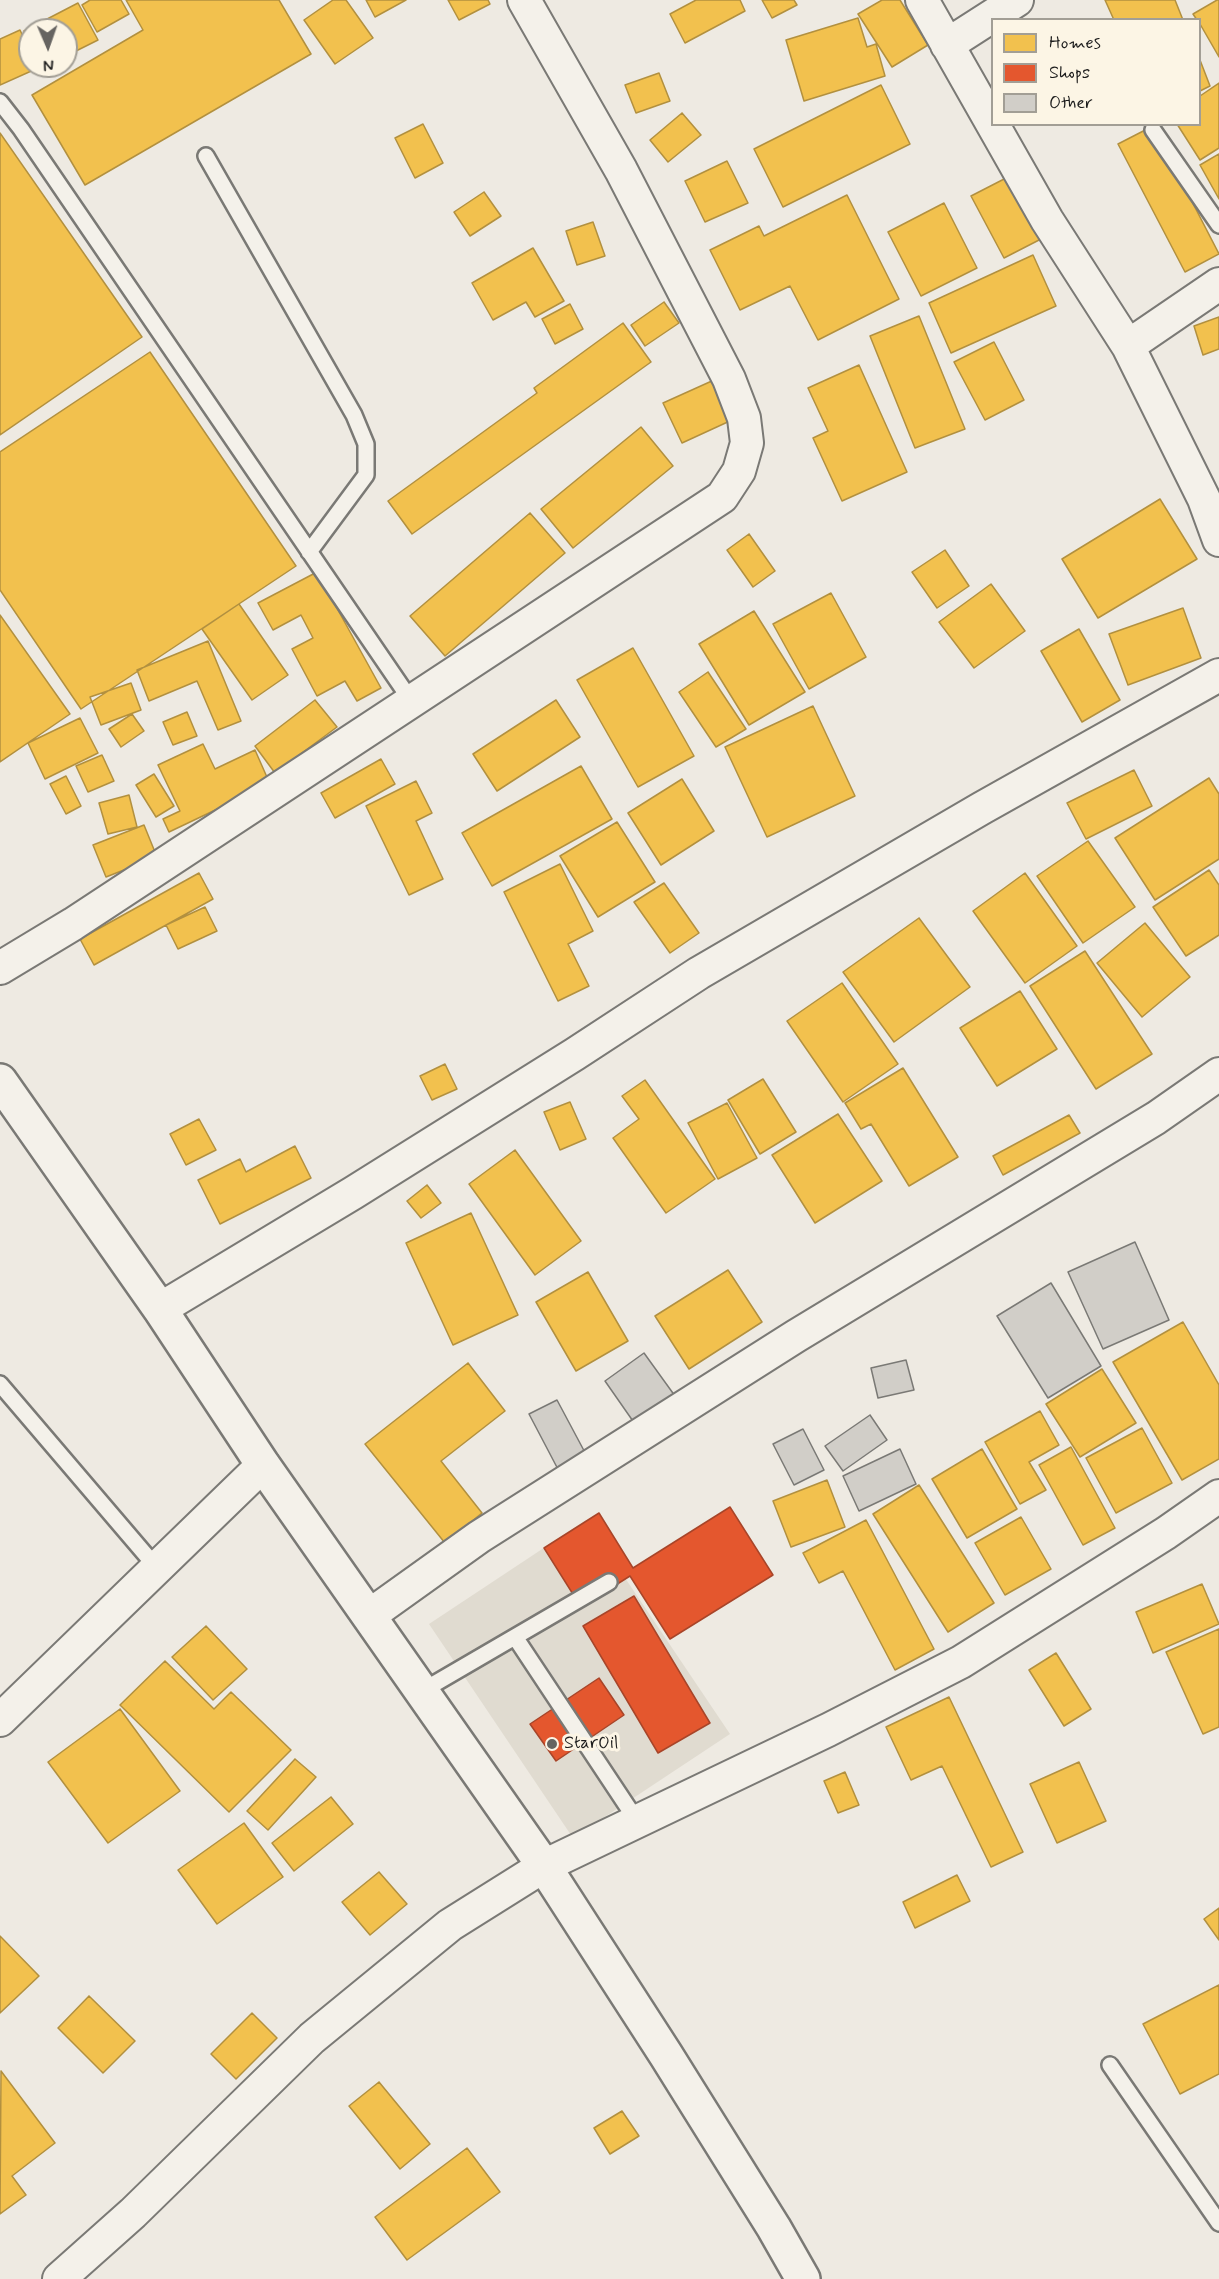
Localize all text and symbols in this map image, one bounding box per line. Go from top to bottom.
north arrow [18,18,78,78]
legend [991,18,1201,126]
text: Homes [1049,31,1101,55]
text: N [43,54,54,75]
text: Shops [1049,61,1090,85]
text: Other [1049,91,1093,115]
place label: StarOil [564,1733,618,1755]
marker: StarOil [545,1737,559,1751]

